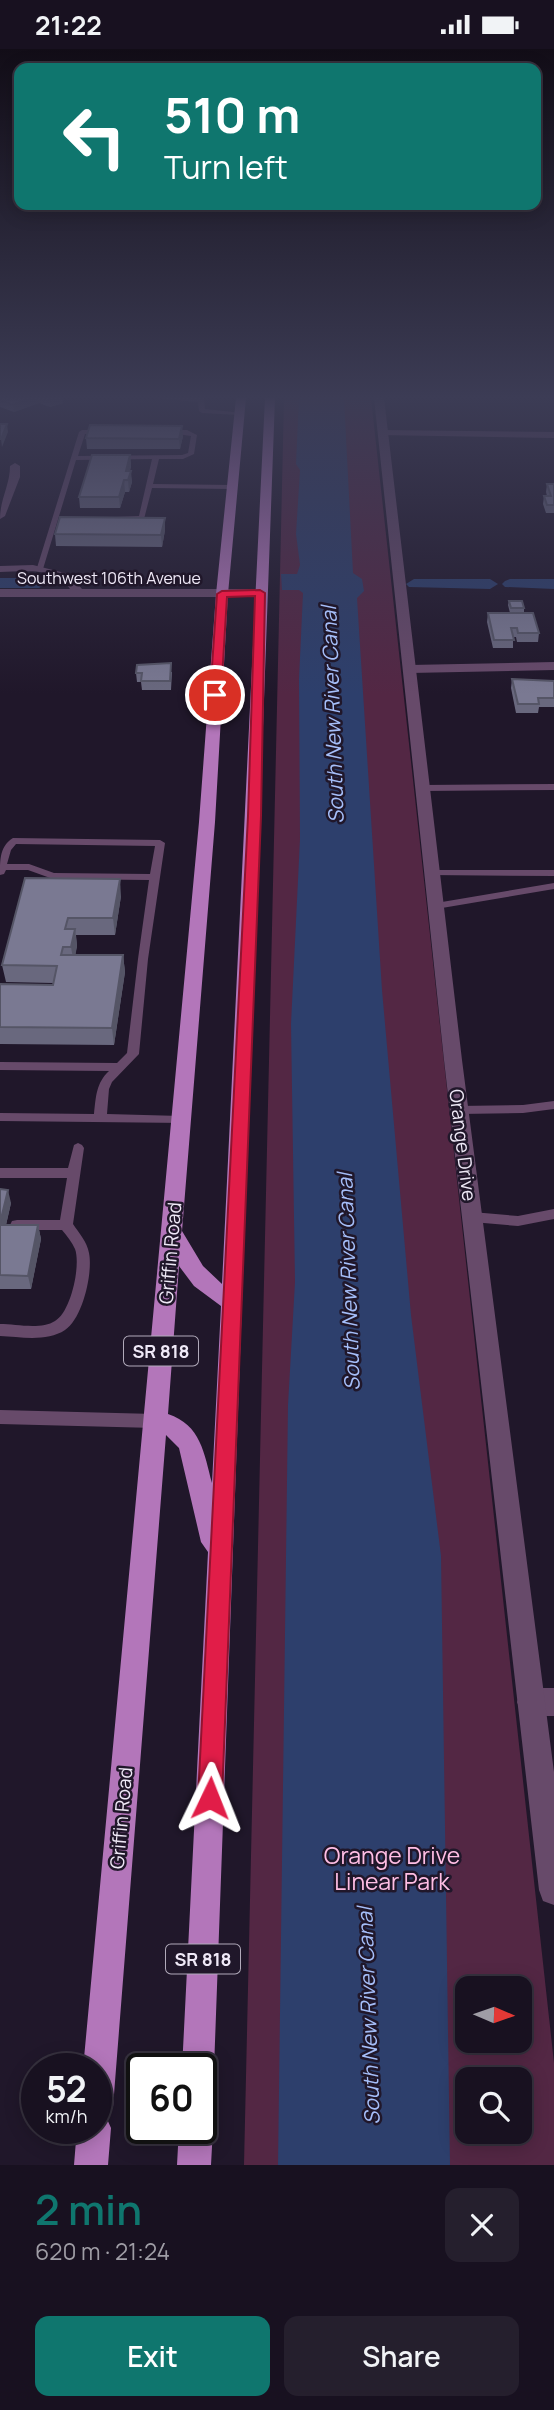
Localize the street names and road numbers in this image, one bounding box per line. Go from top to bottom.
street label: Southwest 106th Avenue [17,567,201,589]
street label: Orange Drive [443,1088,483,1202]
street label: Griffin Road [153,1201,187,1305]
road number: SR 818 [124,1337,198,1365]
street label: Griffin Road [104,1766,138,1870]
road number: SR 818 [166,1945,240,1973]

